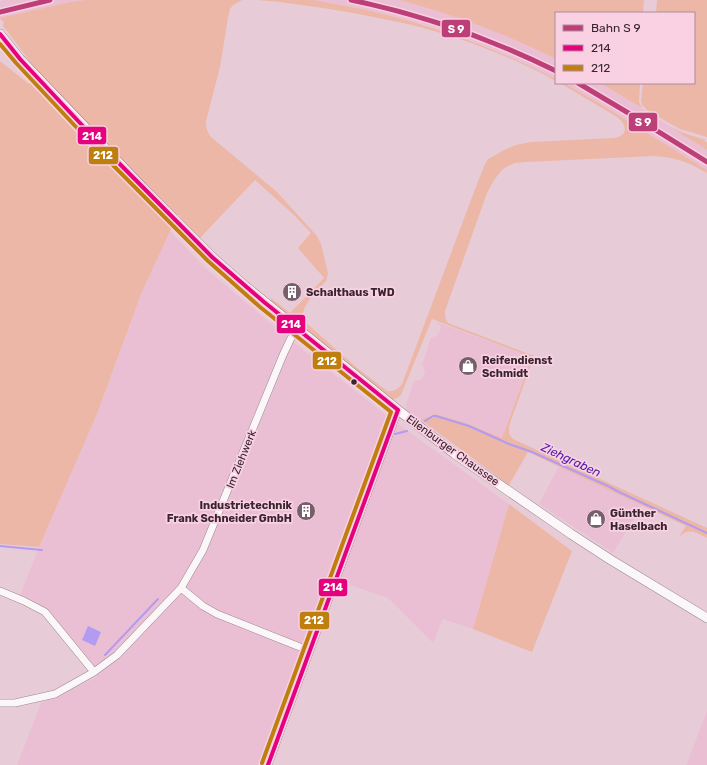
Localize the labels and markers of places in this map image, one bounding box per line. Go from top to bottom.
building icon: Schalthaus TWD [281,281,303,303]
place label: Schalthaus TWD [306,286,395,299]
place label: Reifendienst Schmidt [482,354,553,380]
shop icon: Reifendienst Schmidt [457,355,479,377]
unlabelled marker [349,377,359,387]
place label: Industrietechnik Frank Schneider GmbH [167,499,293,525]
building icon: Industrietechnik Frank Schneider GmbH [295,500,317,522]
place label: Günther Haselbach [610,507,668,533]
shop icon: Günther Haselbach [585,508,607,530]

